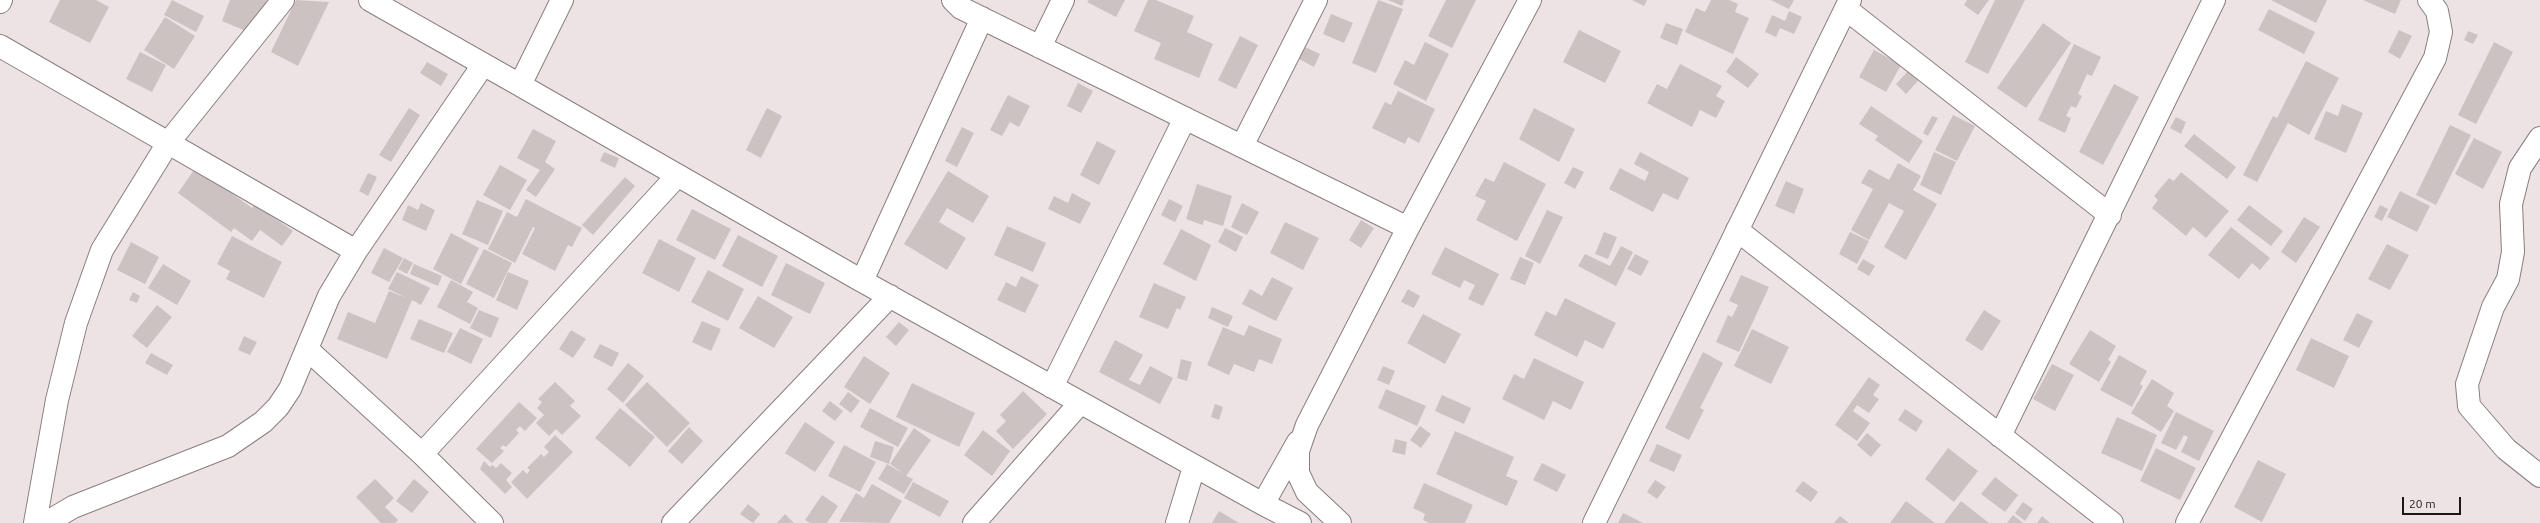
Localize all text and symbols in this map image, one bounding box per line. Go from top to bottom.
scale bar [2404,489,2463,515]
text: 20 m [2409,497,2436,510]

